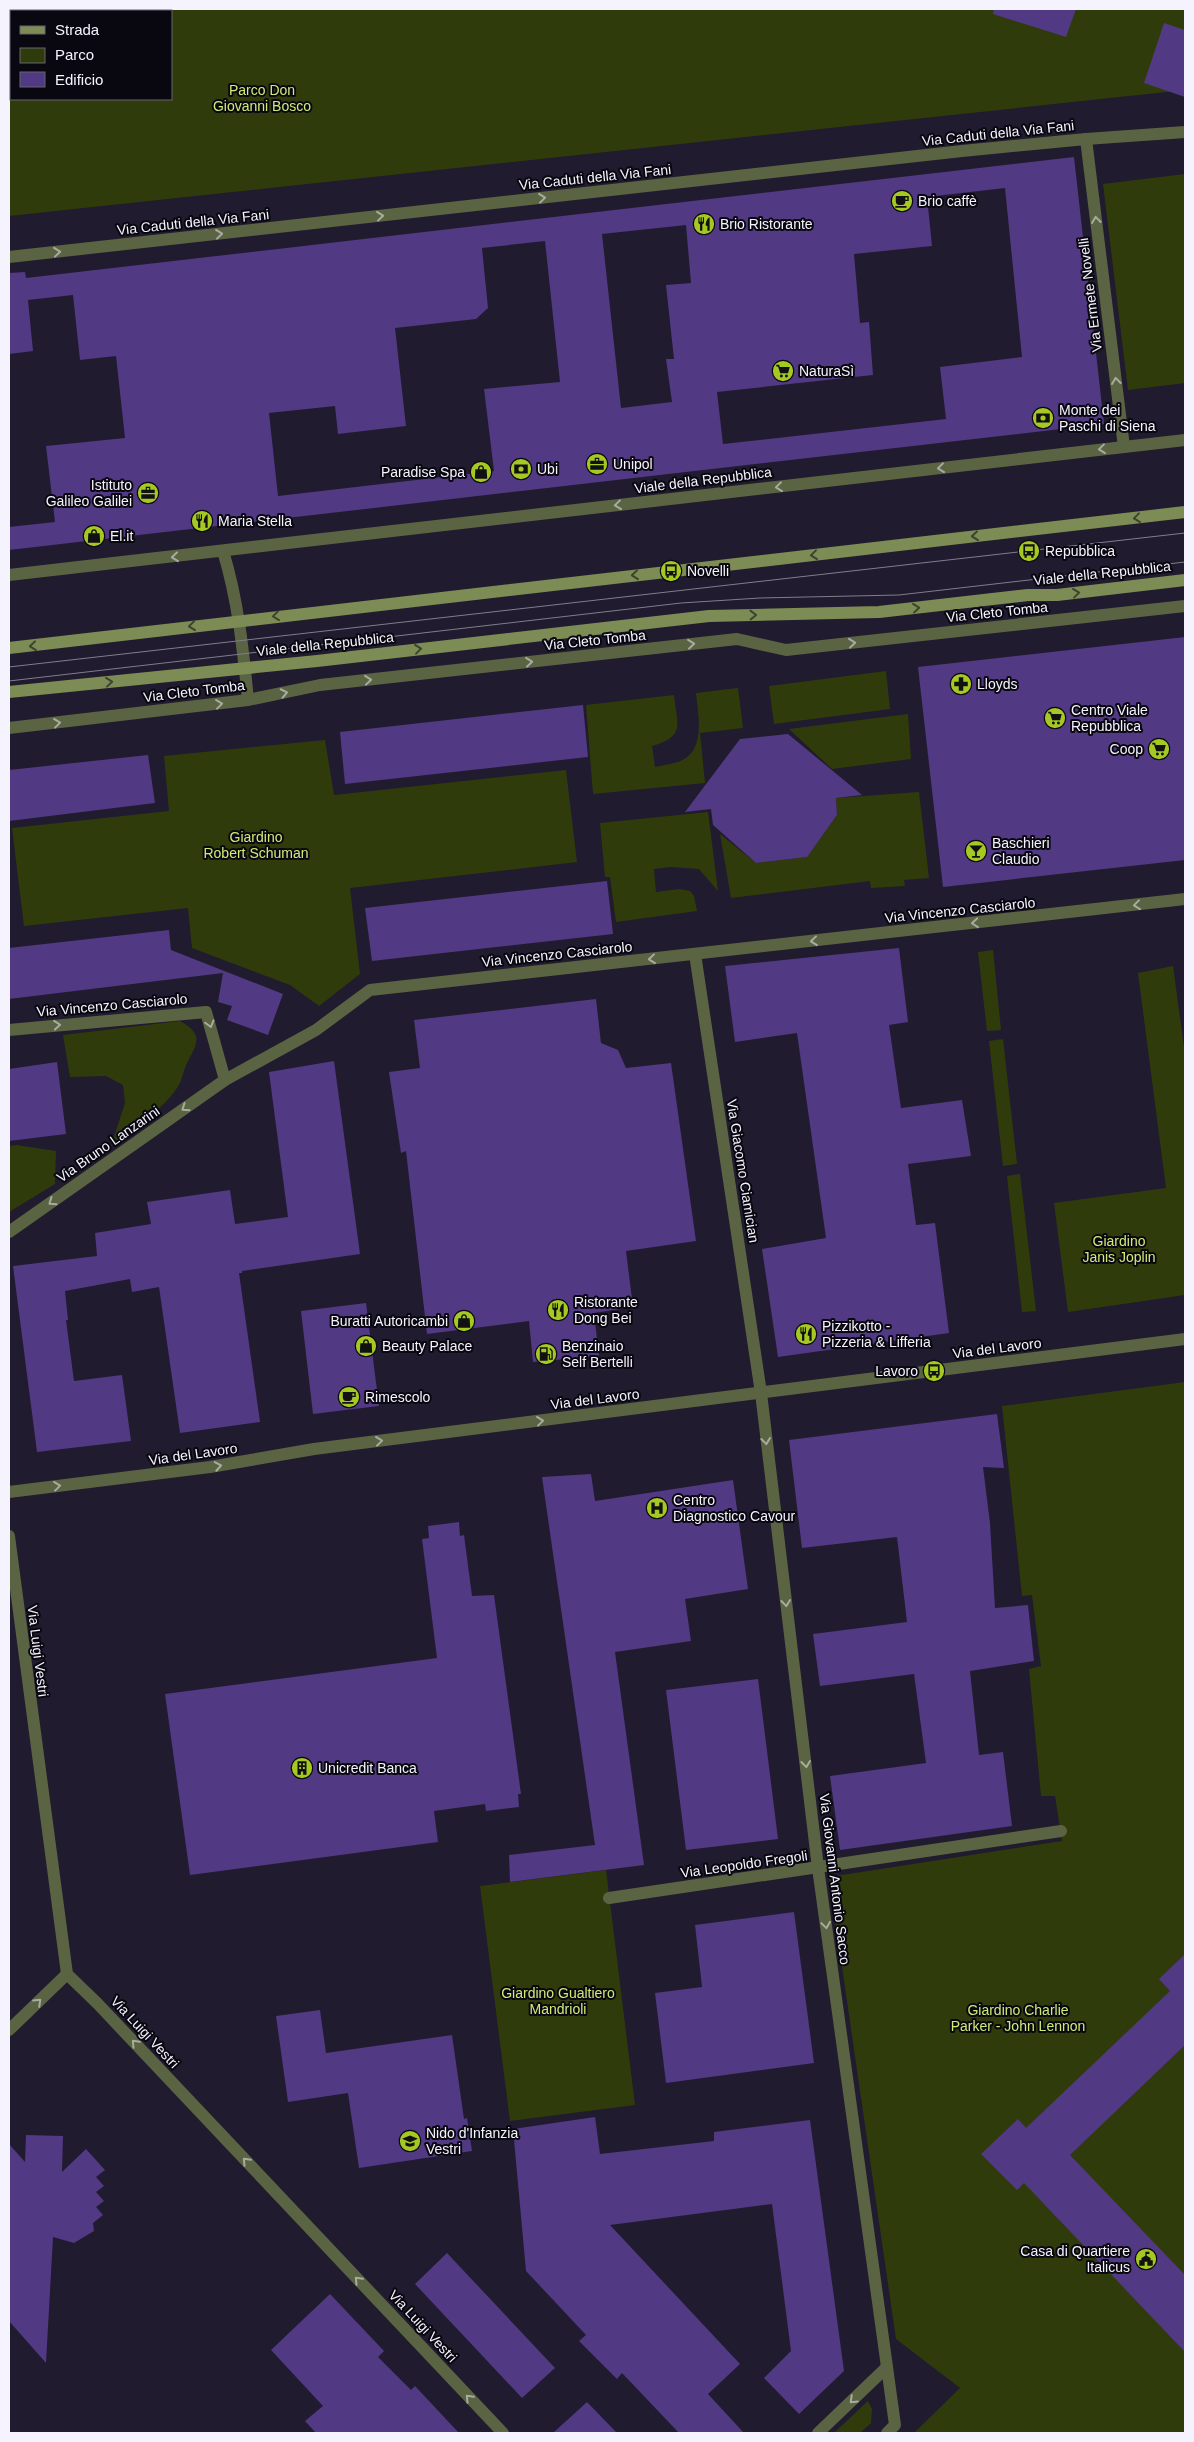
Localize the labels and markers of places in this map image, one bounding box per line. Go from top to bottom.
cafe icon: Brio caffè [890,189,914,213]
place label: Brio caffè [918,193,977,209]
restaurant icon: Brio Ristorante [692,212,716,236]
place label: Brio Ristorante [720,216,813,232]
supermarket icon: NaturaSì [771,359,795,383]
place label: NaturaSì [799,363,854,379]
place label: Monte dei Paschi di Siena [1059,402,1156,434]
bank icon: Monte dei Paschi di Siena [1031,406,1055,430]
office icon: Unipol [585,452,609,476]
place label: Unipol [613,456,653,472]
bank icon: Ubi [509,457,533,481]
shop icon: Paradise Spa [469,460,493,484]
place label: Ubi [537,461,558,477]
place label: Paradise Spa [381,464,465,480]
place label: Istituto Galileo Galilei [46,477,132,509]
office icon: Istituto Galileo Galilei [136,481,160,505]
restaurant icon: Maria Stella [190,509,214,533]
place label: Maria Stella [218,513,292,529]
shop icon: El.it [82,524,106,548]
place label: El.it [110,528,133,544]
bus stop icon: Repubblica [1017,539,1041,563]
place label: Repubblica [1045,543,1115,559]
bus stop icon: Novelli [659,559,683,583]
place label: Novelli [687,563,729,579]
pharmacy icon: Lloyds [949,672,973,696]
place label: Lloyds [977,676,1017,692]
place label: Centro Viale Repubblica [1071,702,1148,734]
supermarket icon: Centro Viale Repubblica [1043,706,1067,730]
supermarket icon: Coop [1147,737,1171,761]
place label: Coop [1110,741,1143,757]
place label: Baschieri Claudio [992,835,1050,867]
bar icon: Baschieri Claudio [964,839,988,863]
place label: Ristorante Dong Bei [574,1294,638,1326]
restaurant icon: Ristorante Dong Bei [546,1298,570,1322]
shop icon: Buratti Autoricambi [452,1309,476,1333]
place label: Buratti Autoricambi [331,1313,448,1329]
place label: Pizzikotto - Pizzeria & Lifferia [822,1318,931,1350]
restaurant icon: Pizzikotto - Pizzeria & Lifferia [794,1322,818,1346]
shop icon: Beauty Palace [354,1334,378,1358]
place label: Beauty Palace [382,1338,472,1354]
place label: Benzinaio Self Bertelli [562,1338,633,1370]
fuel station icon: Benzinaio Self Bertelli [534,1342,558,1366]
bus stop icon: Lavoro [922,1359,946,1383]
place label: Lavoro [875,1363,918,1379]
cafe icon: Rimescolo [337,1385,361,1409]
place label: Rimescolo [365,1389,431,1405]
place label: Centro Diagnostico Cavour [673,1492,796,1524]
hospital icon: Centro Diagnostico Cavour [645,1496,669,1520]
building icon: Unicredit Banca [290,1756,314,1780]
place label: Unicredit Banca [318,1760,417,1776]
place label: Nido d'Infanzia Vestri [426,2125,518,2157]
school or university icon: Nido d'Infanzia Vestri [398,2129,422,2153]
place label: Casa di Quartiere Italicus [1020,2243,1130,2275]
public building icon: Casa di Quartiere Italicus [1134,2247,1158,2271]

